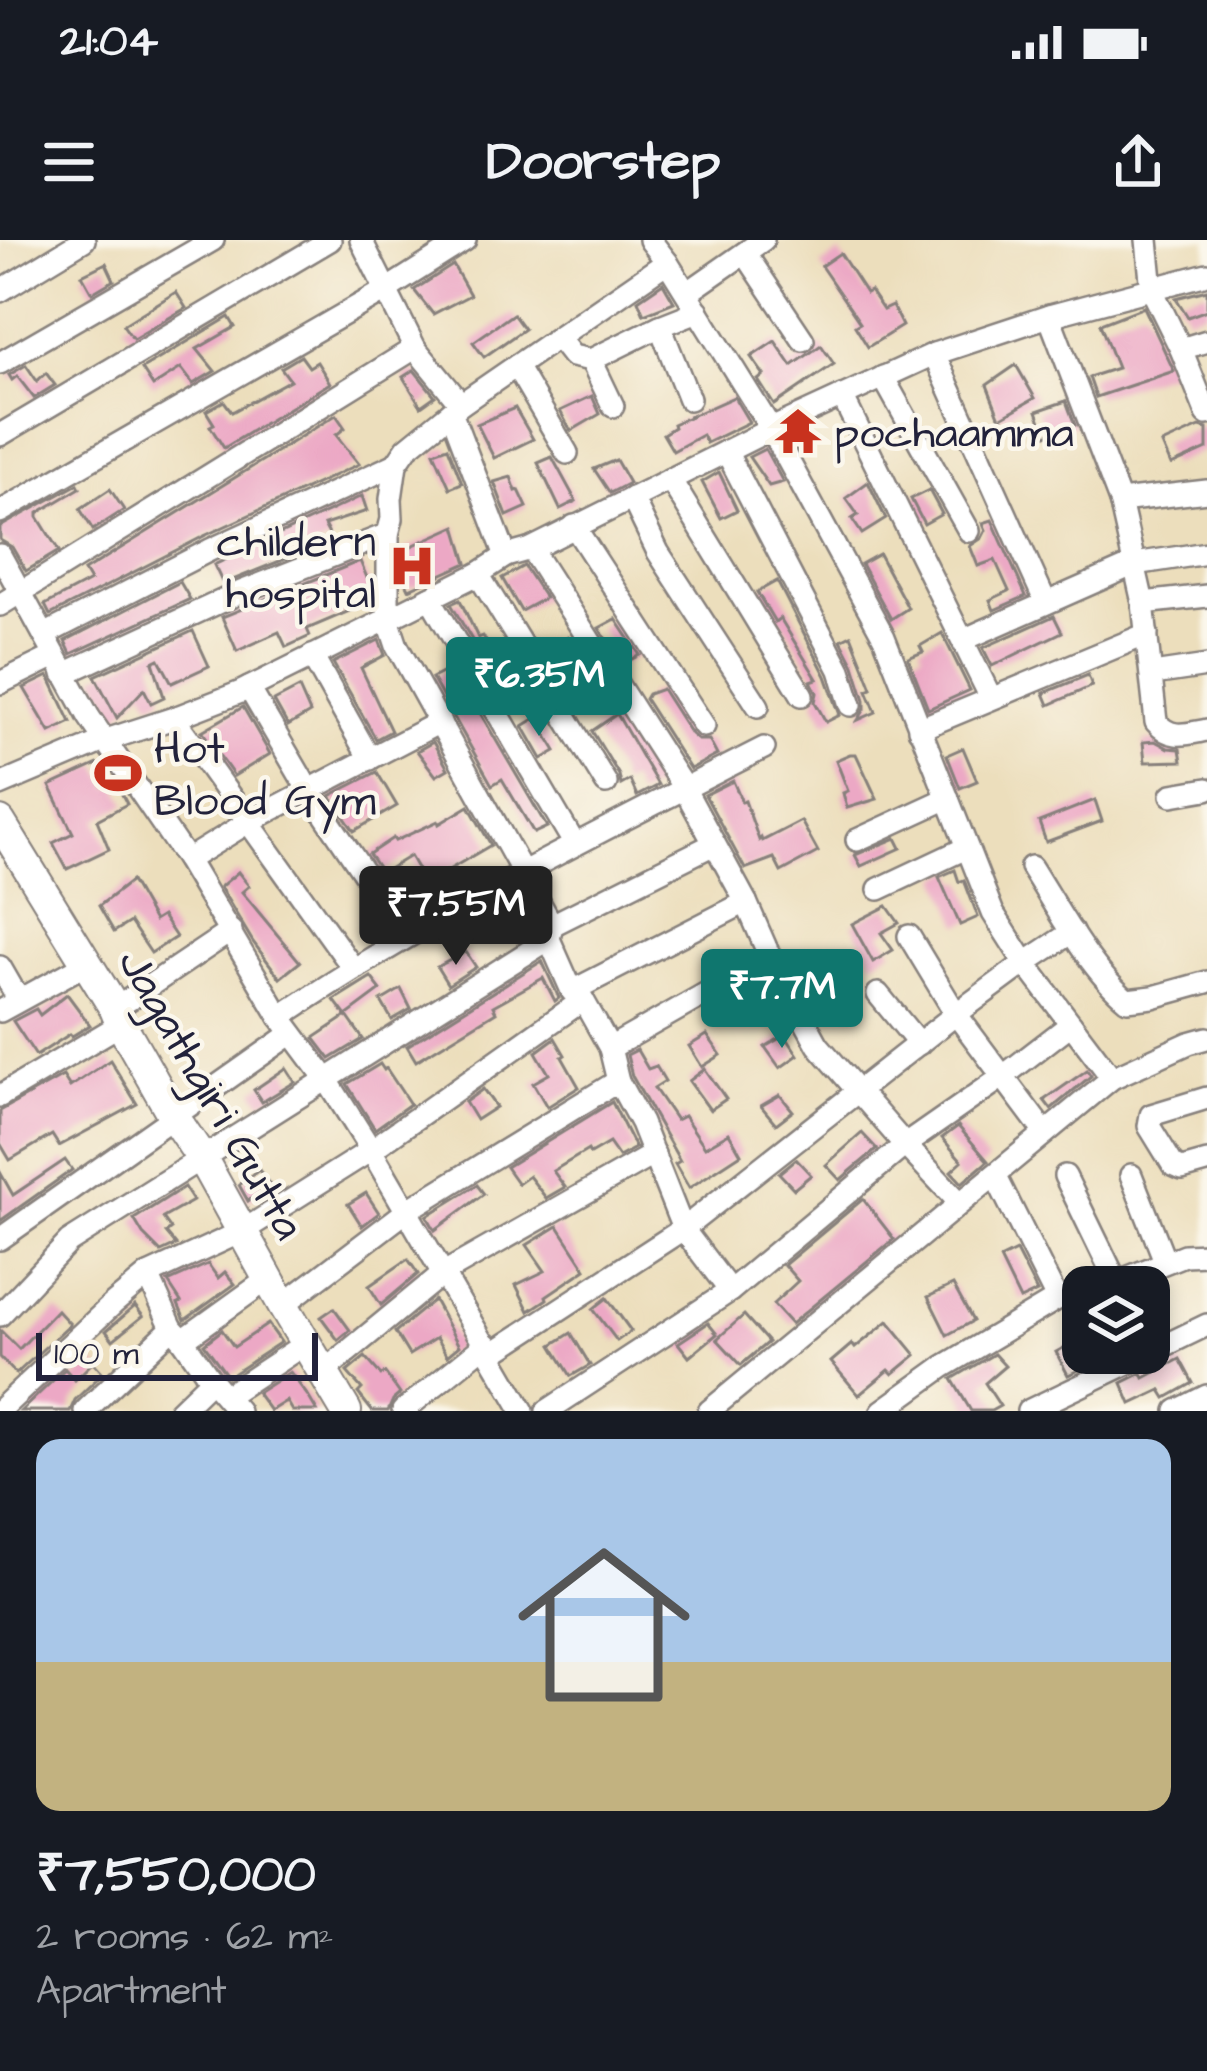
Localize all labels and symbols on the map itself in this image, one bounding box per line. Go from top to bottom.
place label: pochaamma [834,403,1074,465]
temple icon: pochaamma [773,406,823,456]
place label: childern hospital [217,512,376,626]
hospital icon: childern hospital [387,541,437,591]
pin: ₹6.35M [441,637,637,739]
place label: Hot Blood Gym [154,719,376,834]
sports icon: Hot Blood Gym [93,748,143,798]
pin: ₹7.55M [358,866,554,968]
street label: Jagathgiri Gutta [102,938,319,1251]
pin: ₹7.7M [698,949,866,1051]
scale bar [36,1327,318,1380]

